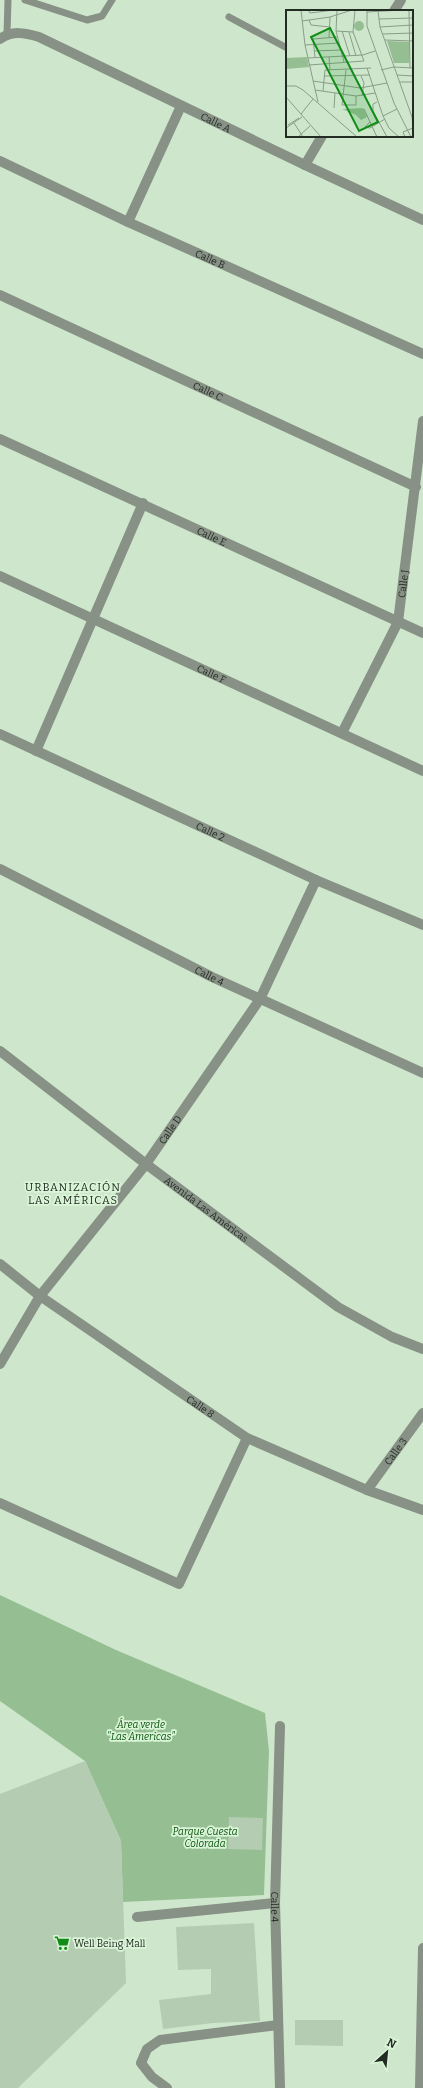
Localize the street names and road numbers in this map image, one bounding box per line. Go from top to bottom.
street label: Calle A [198,111,233,136]
street label: Calle B [193,248,227,272]
street label: Calle C [191,380,224,404]
street label: Calle E [195,525,228,549]
street label: Calle J [396,569,411,599]
street label: Calle F [195,663,228,686]
street label: Calle 2 [194,820,227,844]
street label: Calle 4 [192,964,226,989]
street label: Calle D [157,1114,185,1147]
street label: Avenida Las Américas [161,1175,250,1245]
street label: Calle 8 [184,1393,216,1421]
street label: Calle 3 [382,1436,410,1468]
street label: Calle 4 [268,1891,281,1923]

